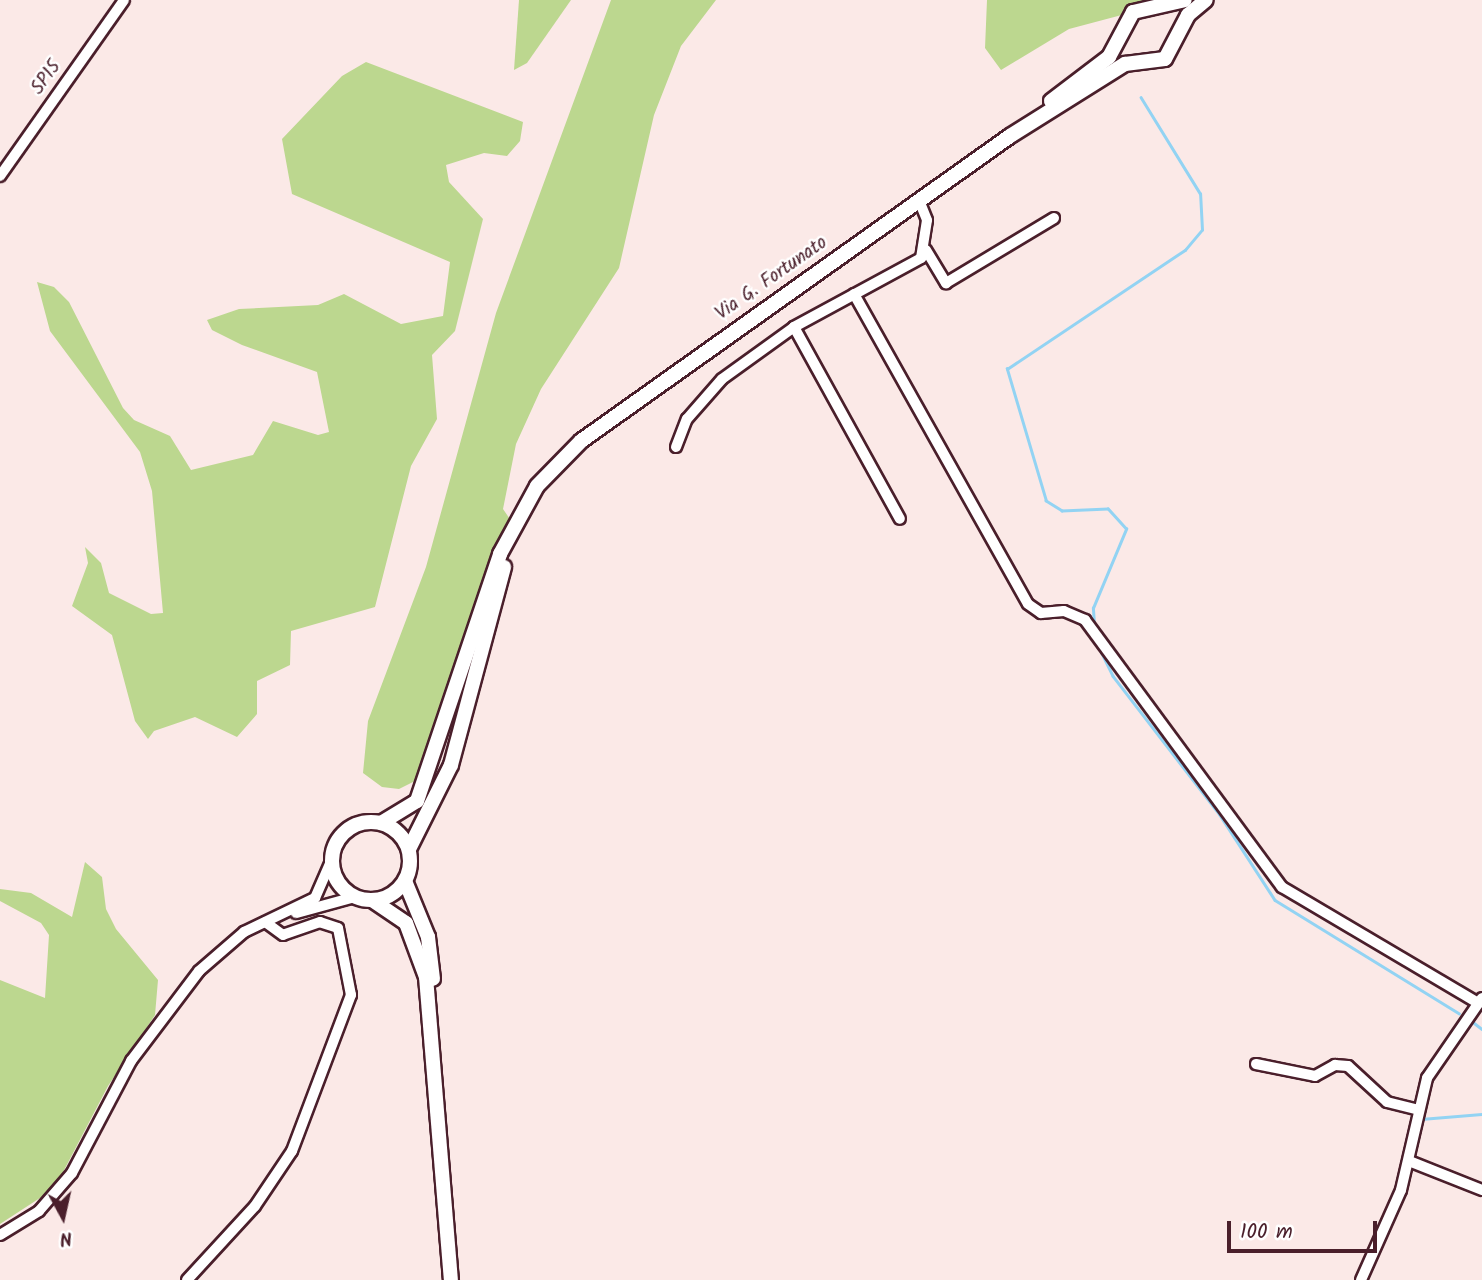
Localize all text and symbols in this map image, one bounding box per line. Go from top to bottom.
street label: SP15 [27,57,67,99]
street label: Via G. Fortunato [712,232,832,326]
north arrow [28,1182,98,1252]
scale bar [1230,1206,1380,1250]
text: 100 m [1240,1216,1293,1249]
text: N [58,1222,74,1253]

